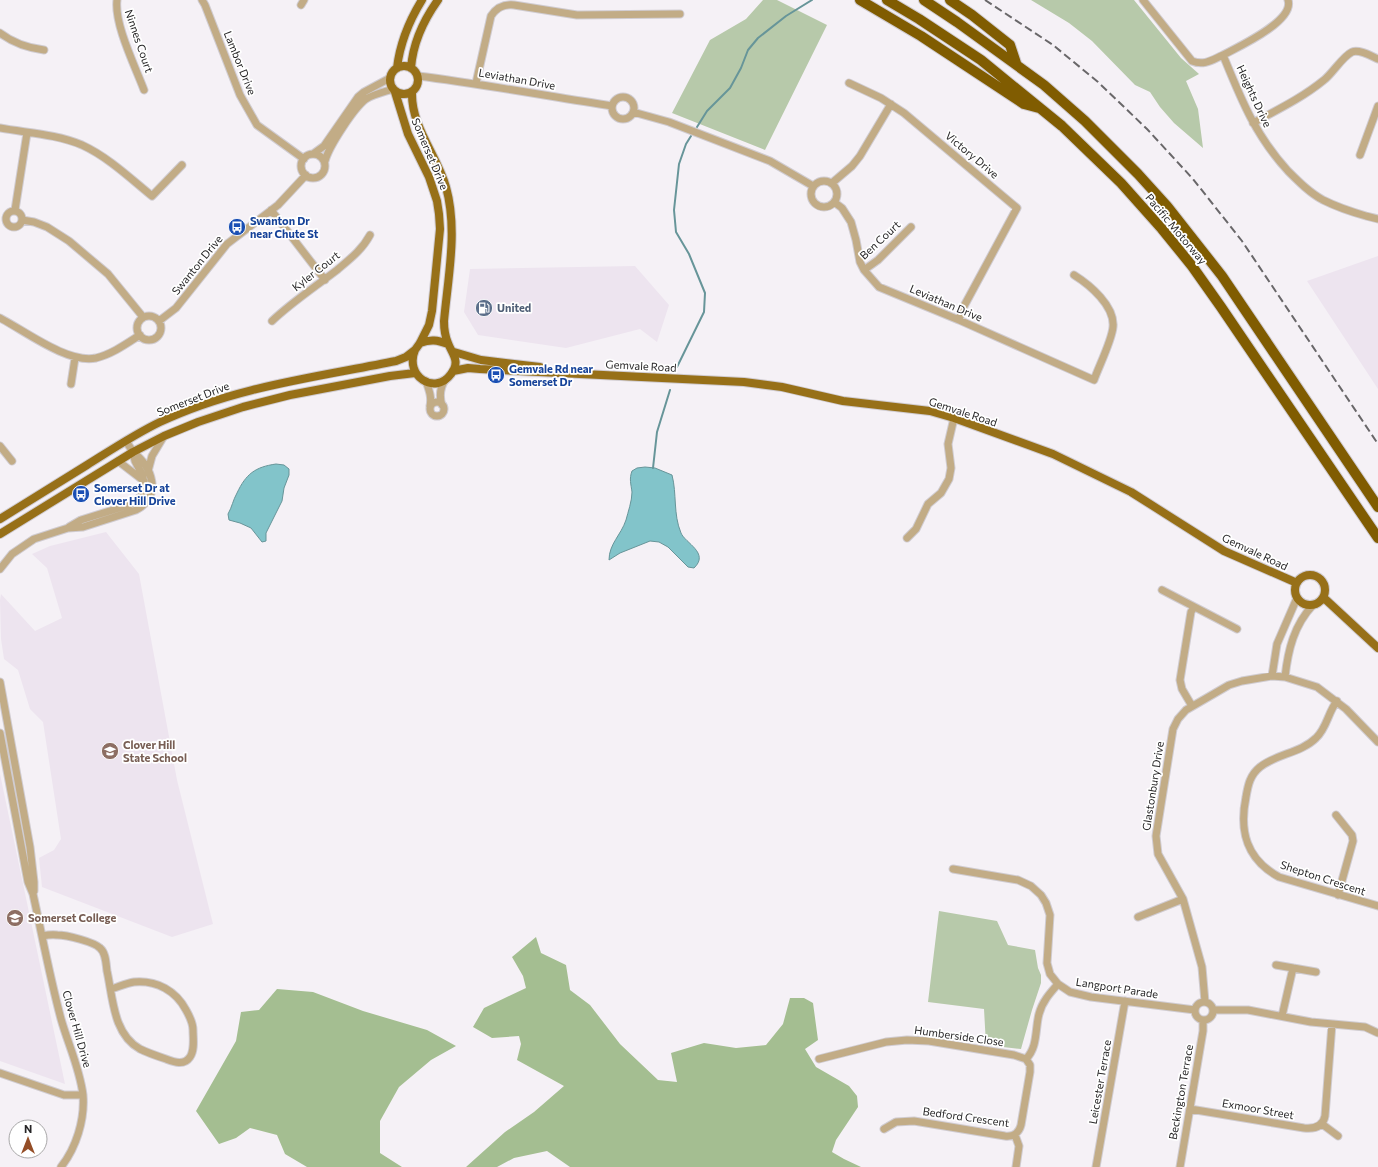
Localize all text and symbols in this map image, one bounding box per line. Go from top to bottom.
street label: Ninnes Court [123,8,156,75]
street label: Lambor Drive [222,29,259,97]
street label: Heights Drive [1234,63,1275,129]
street label: Leviathan Drive [478,65,557,92]
street label: Somerset Drive [410,116,451,192]
street label: Victory Drive [943,129,1002,181]
street label: Pacific Motorway [1143,191,1210,267]
place label: Swanton Dr near Chute St [250,214,319,240]
bus stop icon: Swanton Dr near Chute St [227,217,247,237]
street label: Ben Court [857,217,903,262]
street label: Swanton Drive [169,232,225,297]
street label: Kyler Court [289,248,343,293]
street label: Leviathan Drive [908,281,985,324]
fuel station icon: United [474,298,494,318]
place label: United [497,301,531,314]
street label: Gemvale Road [605,357,677,374]
place label: Gemvale Rd near Somerset Dr [509,362,594,388]
bus stop icon: Gemvale Rd near Somerset Dr [486,365,506,385]
street label: Somerset Drive [155,379,231,418]
street label: Gemvale Road [927,394,999,429]
place label: Somerset Dr at Clover Hill Drive [94,481,176,507]
bus stop icon: Somerset Dr at Clover Hill Drive [71,484,91,504]
street label: Gemvale Road [1220,531,1290,572]
place label: Clover Hill State School [123,738,187,764]
street label: Glastonbury Drive [1139,740,1166,832]
school or university icon: Clover Hill State School [100,741,120,761]
street label: Shepton Crescent [1279,858,1368,898]
school or university icon: Somerset College [5,908,25,928]
place label: Somerset College [28,911,116,924]
street label: Langport Parade [1075,975,1159,1000]
street label: Clover Hill Drive [60,989,95,1069]
street label: Humberside Close [914,1023,1005,1048]
street label: Leicester Terrace [1086,1038,1113,1125]
street label: Beckington Terrace [1166,1043,1195,1141]
street label: Exmoor Street [1221,1096,1296,1121]
street label: Bedford Crescent [922,1104,1011,1129]
north arrow [8,1119,48,1159]
text: N [24,1122,32,1135]

